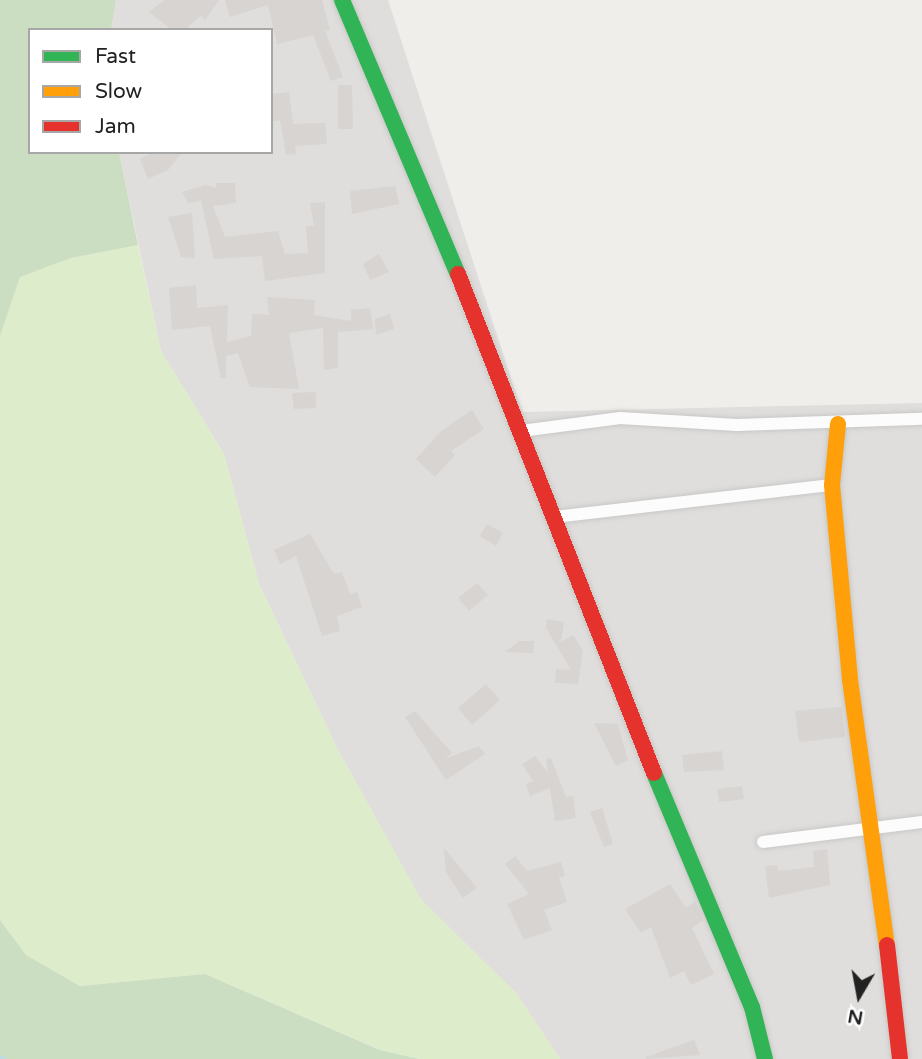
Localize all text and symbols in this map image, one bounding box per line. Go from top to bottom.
legend [28,28,273,154]
text: Fast [95,44,136,69]
text: Slow [95,79,142,104]
text: Jam [95,114,136,139]
north arrow [824,961,894,1031]
text: N [846,1005,865,1029]

